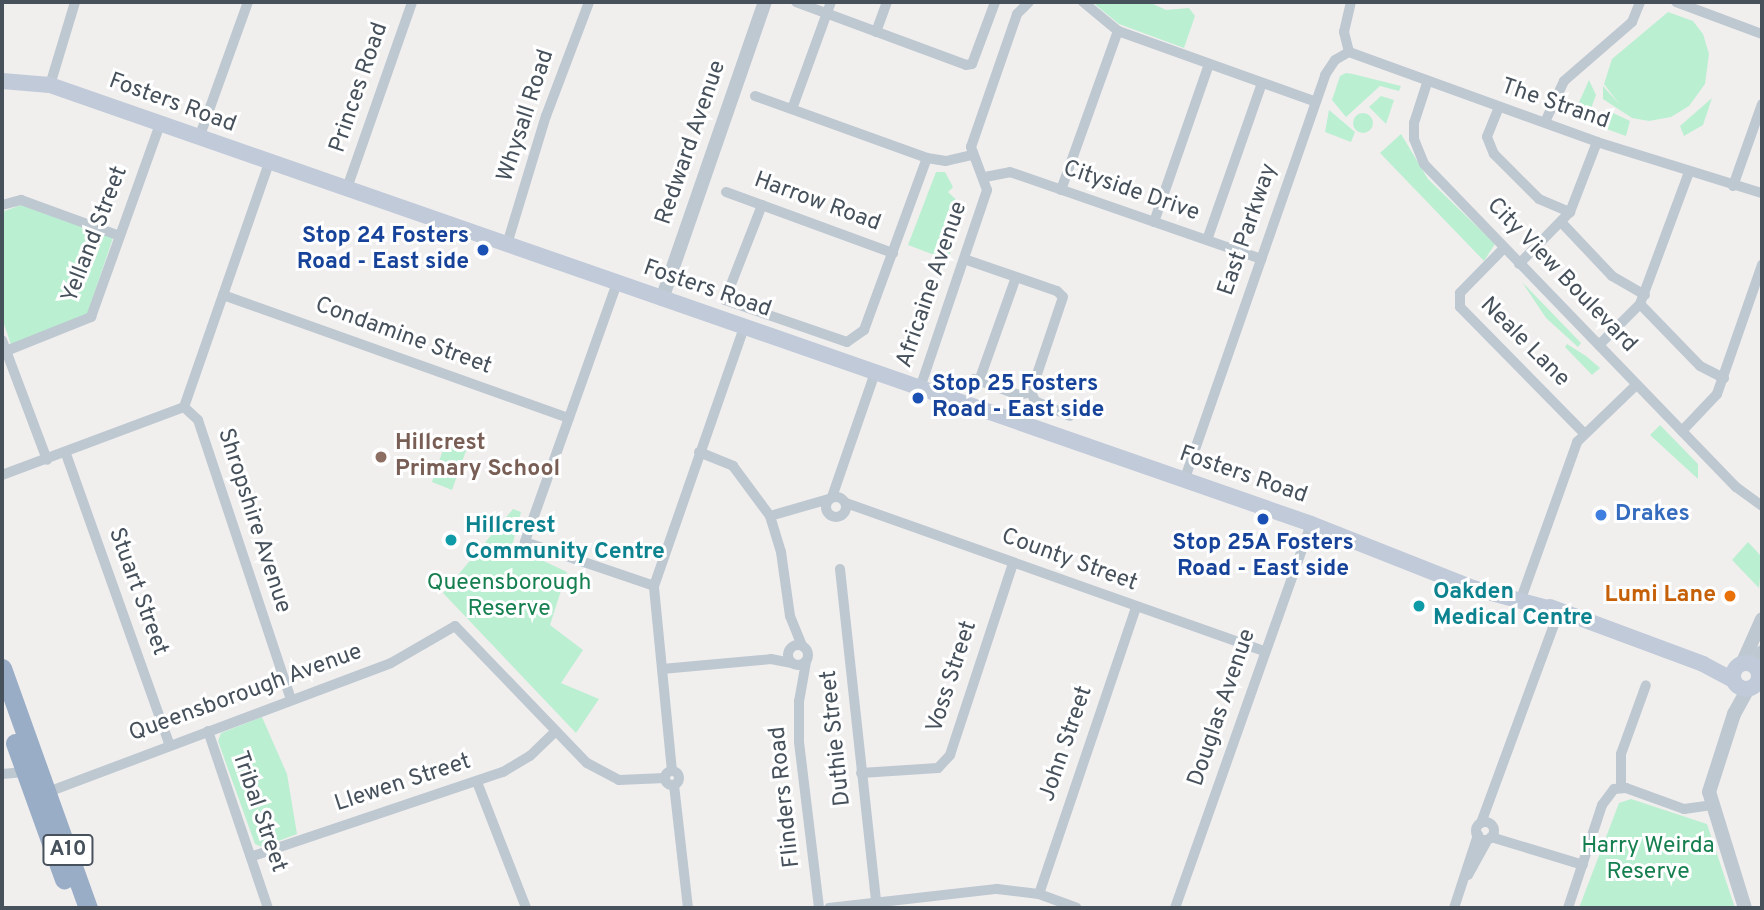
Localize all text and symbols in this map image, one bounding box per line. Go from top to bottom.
street label: Princes Road [325,19,395,157]
street label: Whysall Road [493,46,561,186]
street label: Redward Avenue [651,57,733,229]
street label: Fosters Road [105,68,239,140]
street label: The Strand [1497,74,1613,136]
street label: Cityside Drive [1059,156,1203,228]
street label: East Parkway [1213,160,1285,300]
street label: Yelland Street [57,163,135,307]
street label: Harrow Road [750,167,884,239]
street label: City View Boulevard [1480,193,1642,359]
street label: Africaine Avenue [891,198,975,372]
place label: Stop 24 Fosters Road - East side [297,223,469,277]
marker: Stop 24 Fosters Road - East side [475,242,491,258]
street label: Fosters Road [639,255,775,325]
street label: Condamine Street [311,292,495,382]
street label: Neale Lane [1473,292,1575,394]
place label: Stop 25 Fosters Road - East side [932,371,1104,425]
marker: Stop 25 Fosters Road - East side [910,390,926,406]
street label: Shropshire Avenue [210,425,296,617]
place label: Hillcrest Primary School [395,430,560,484]
street label: Fosters Road [1175,441,1311,511]
marker: Hillcrest Primary School [373,449,389,465]
place label: Drakes [1615,501,1690,529]
marker: Drakes [1593,507,1609,523]
marker: Stop 25A Fosters Road - East side [1255,511,1271,527]
place label: Hillcrest Community Centre [465,513,665,567]
street label: Stuart Street [101,524,173,660]
street label: County Street [997,524,1141,598]
place label: Stop 25A Fosters Road - East side [1172,530,1354,584]
marker: Hillcrest Community Centre [443,532,459,548]
park label: Queensborough Reserve [427,570,591,624]
place label: Oakden Medical Centre [1433,579,1593,633]
place label: Lumi Lane [1604,582,1716,610]
marker: Lumi Lane [1722,588,1738,604]
marker: Oakden Medical Centre [1411,598,1427,614]
street label: Voss Street [922,618,984,736]
street label: Douglas Avenue [1183,625,1263,791]
street label: Queensborough Avenue [125,639,367,749]
street label: Duthie Street [816,669,858,807]
street label: John Street [1034,683,1100,805]
street label: Flinders Road [765,725,807,869]
street label: Tribal Street [224,748,292,876]
street label: Llewen Street [331,749,475,819]
road number: A10 [42,832,94,868]
park label: Harry Weirda Reserve [1581,833,1715,887]

